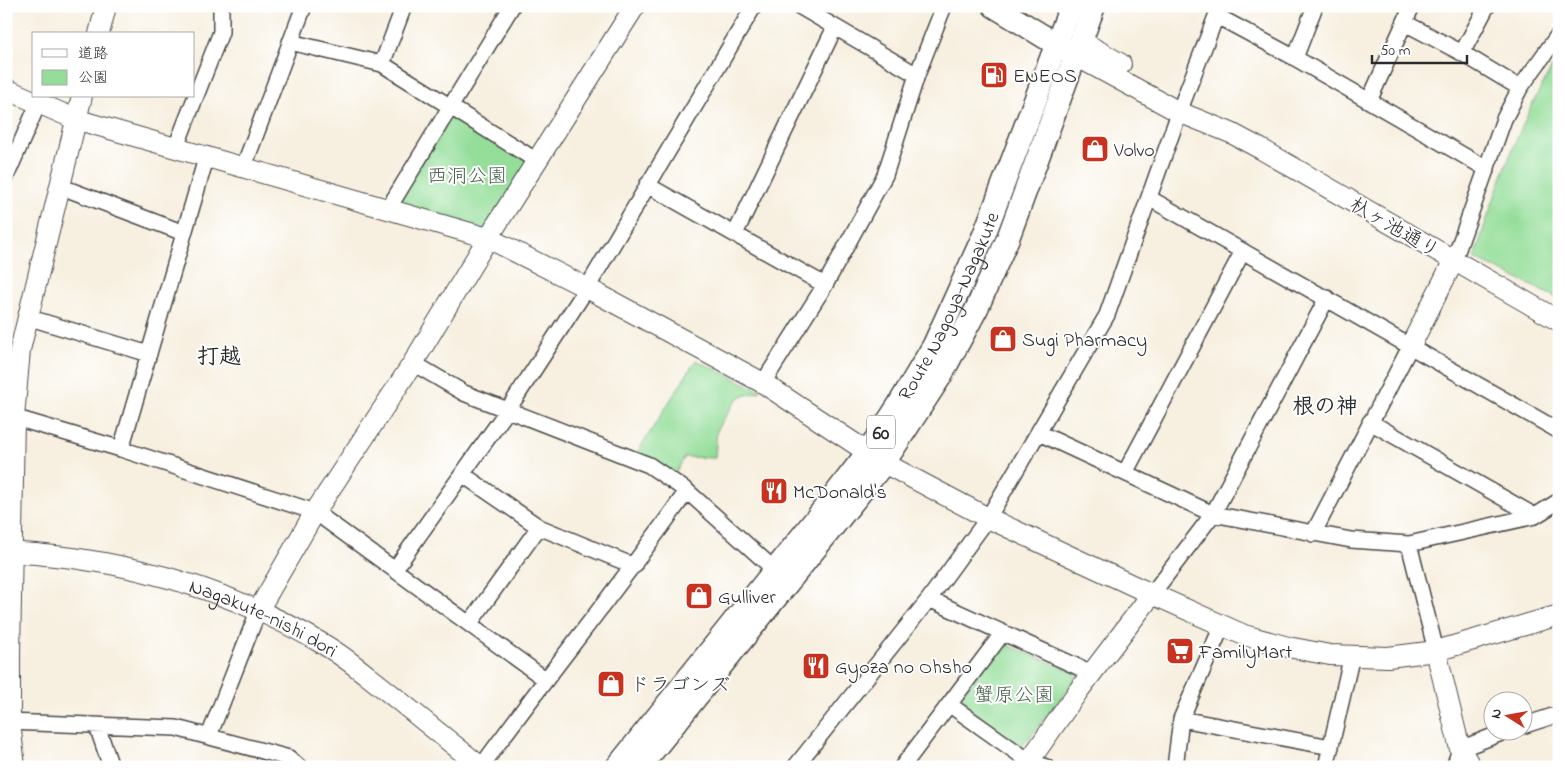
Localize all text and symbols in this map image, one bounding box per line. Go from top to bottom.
legend [32,32,195,98]
scale bar [1372,32,1468,64]
text: 50 m [1380,40,1411,62]
text: 道路 [78,43,108,65]
fuel station icon: ENEOS [979,60,1009,90]
place label: ENEOS [1013,63,1077,92]
text: 公園 [78,67,108,89]
shop icon: Volvo [1080,134,1110,164]
place label: Volvo [1113,137,1155,166]
park label: 西洞公園 [427,163,507,192]
street label: 杁ヶ池通り [1343,192,1444,267]
street label: Route Nagoya-Nagakute [892,208,1008,407]
shop icon: Sugi Pharmacy [988,324,1018,354]
place label: Sugi Pharmacy [1022,327,1147,357]
district label: 打越 [197,342,241,374]
district label: 根の神 [1292,392,1358,424]
road number: 60 [867,416,895,448]
restaurant icon: McDonald's [759,476,789,506]
place label: McDonald's [793,479,887,508]
street label: Nagakute-nishi dori [185,573,342,666]
shop icon: Gulliver [684,581,714,611]
place label: Gulliver [718,584,777,613]
supermarket icon: FamilyMart [1165,636,1195,666]
place label: FamilyMart [1198,639,1292,668]
restaurant icon: Gyoza no Ohsho [801,651,831,681]
place label: Gyoza no Ohsho [835,654,972,683]
shop icon: ドラゴンズ [596,669,626,699]
place label: ドラゴンズ [630,672,730,701]
park label: 蟹原公園 [974,682,1054,711]
north arrow [1482,690,1532,740]
text: N [1486,707,1508,720]

